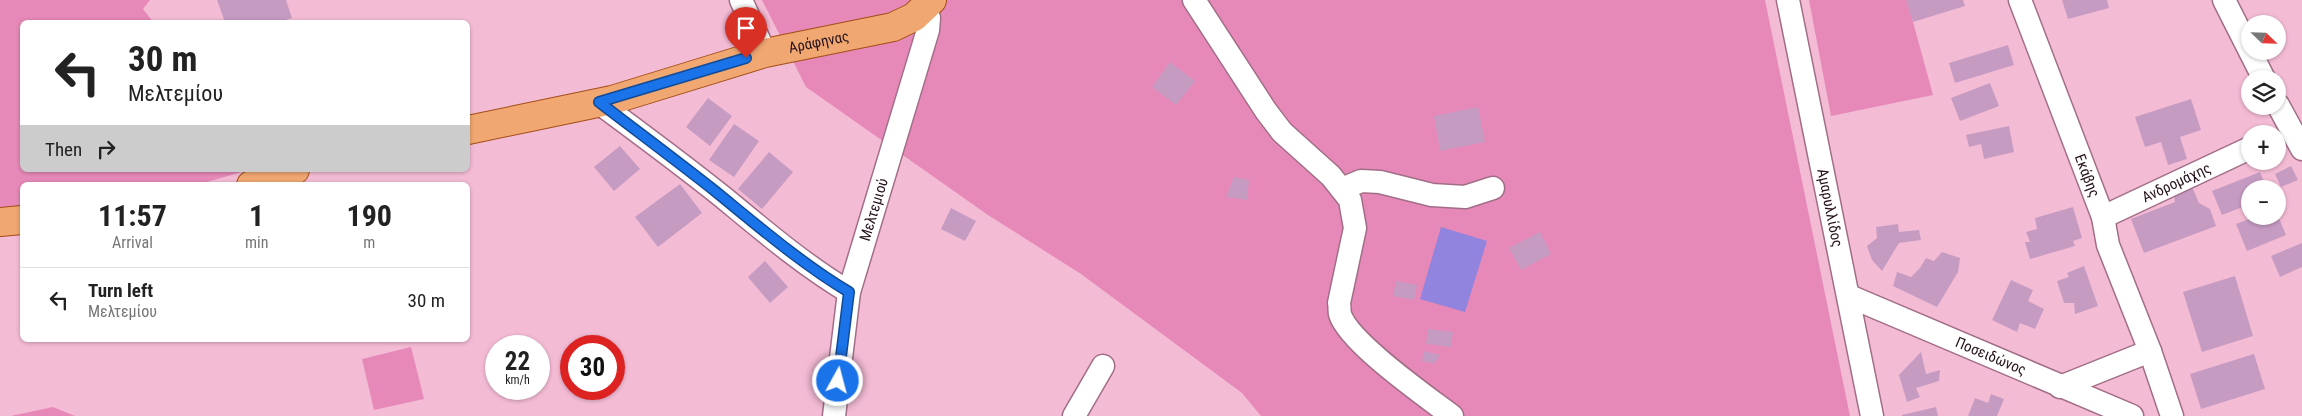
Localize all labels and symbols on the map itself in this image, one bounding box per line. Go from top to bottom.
pin [725,7,767,58]
north arrow [2241,15,2286,60]
street label: Αράφηνας [787,27,851,57]
street label: Εκάβης [2071,152,2104,200]
street label: Ανδρομάχης [2139,159,2214,206]
street label: Αμαρυλλίδος [1813,167,1847,249]
street label: Μελτεμιού [856,176,892,243]
street label: Ποσειδώνος [1953,333,2029,379]
speed limit sign: 30 [560,335,625,400]
position arrow [811,354,863,406]

